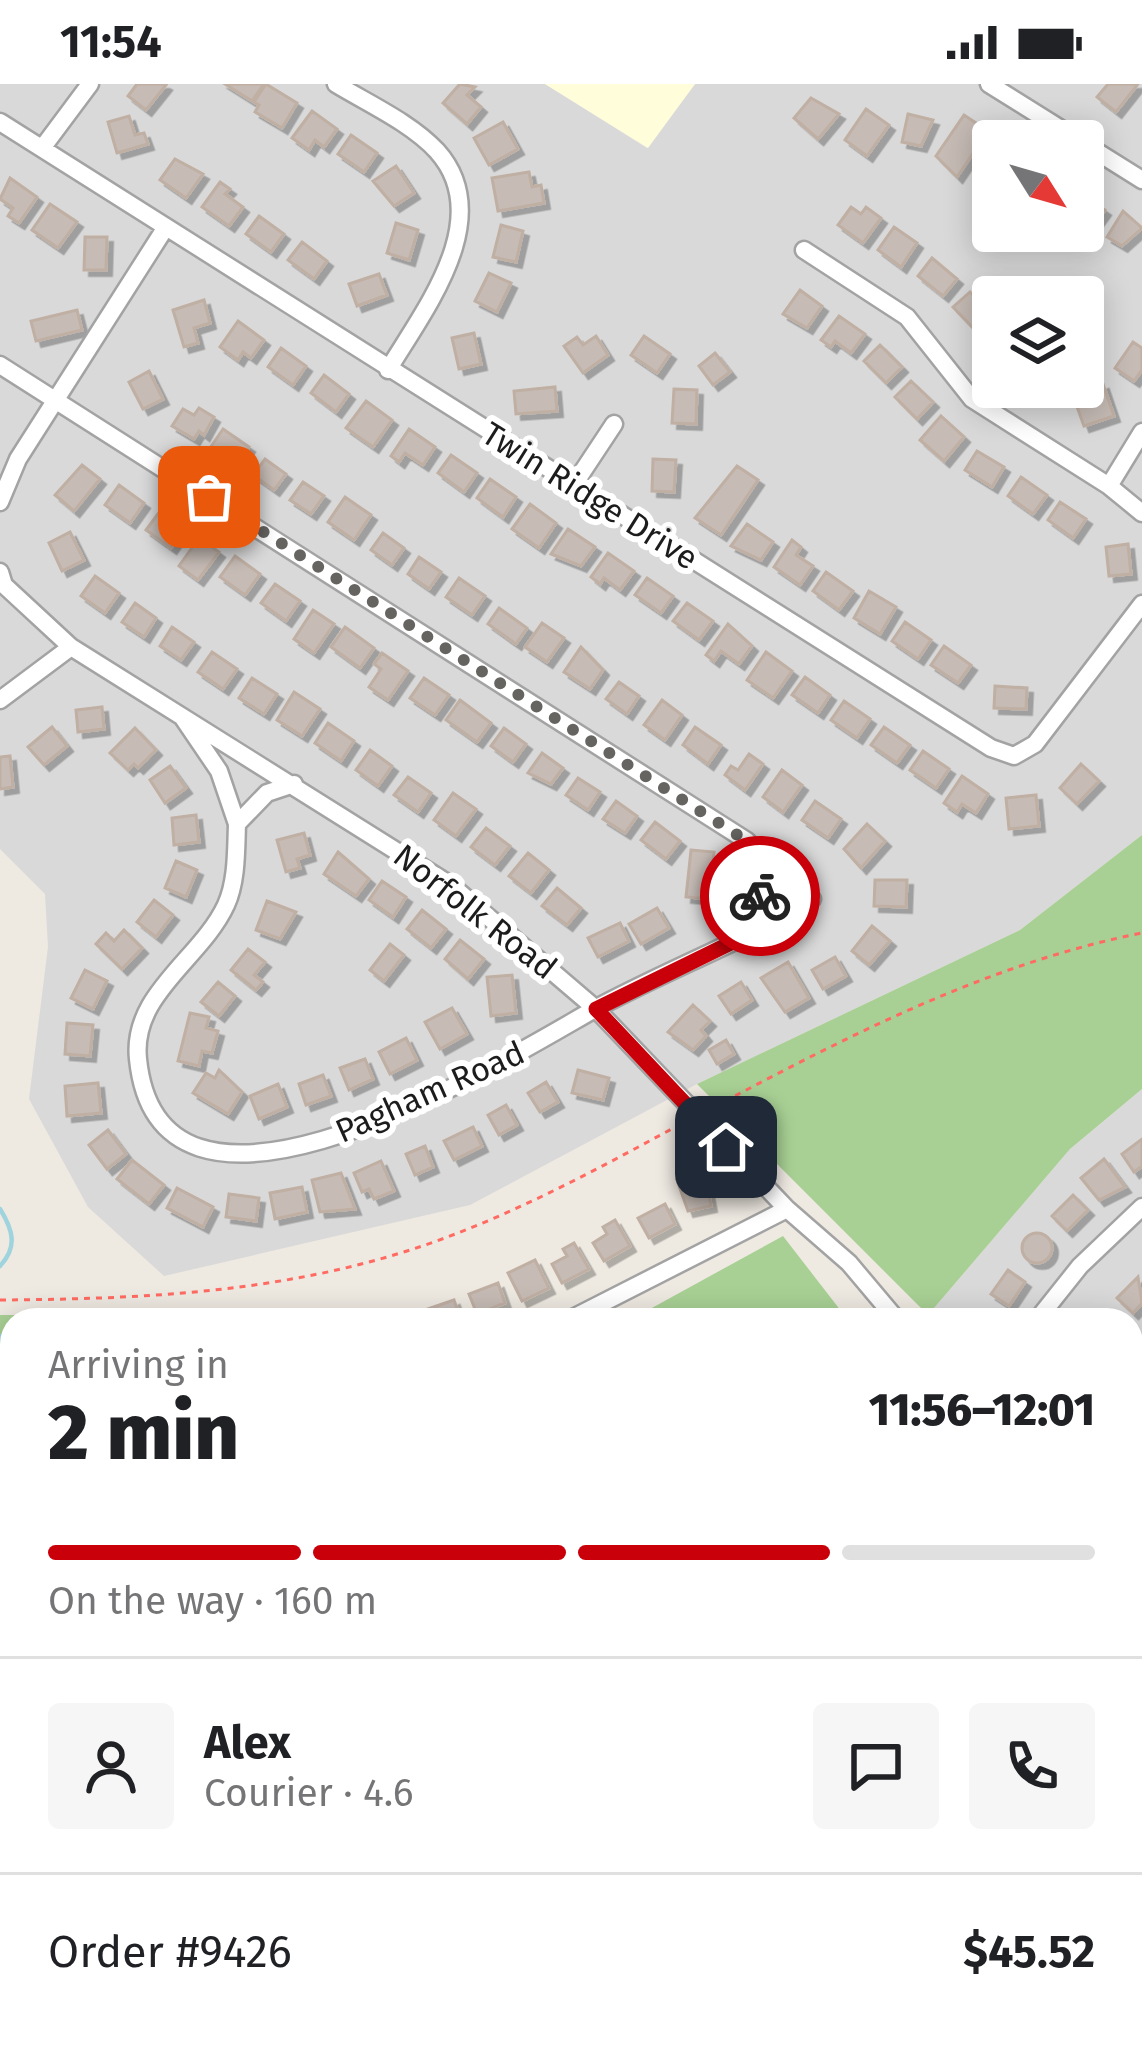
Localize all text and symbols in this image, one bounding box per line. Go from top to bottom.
text: 11:54 [60,15,162,69]
north arrow [972,120,1104,252]
map controls [972,120,1104,408]
button: layers [972,276,1104,408]
street label: Twin Ridge Drive [475,414,705,578]
pin [158,446,260,548]
icon: bag [176,464,242,530]
street label: Norfolk Road [385,836,565,988]
courier [700,836,820,956]
icon: bike [727,863,793,929]
street label: Pagham Road [329,1033,531,1151]
pin [675,1096,777,1198]
icon: home [693,1114,759,1180]
text: Arriving in [48,1342,229,1388]
text: 11:56–12:01 [869,1383,1095,1437]
text: 2 min [48,1386,239,1480]
text: On the way · 160 m [48,1578,377,1624]
button: person [48,1703,174,1829]
button: chat [813,1703,939,1829]
button: phone [969,1703,1095,1829]
text: Alex [204,1716,291,1770]
text: Courier · 4.6 [204,1770,413,1816]
text: Order #9426 [48,1925,292,1979]
text: $45.52 [963,1925,1095,1979]

